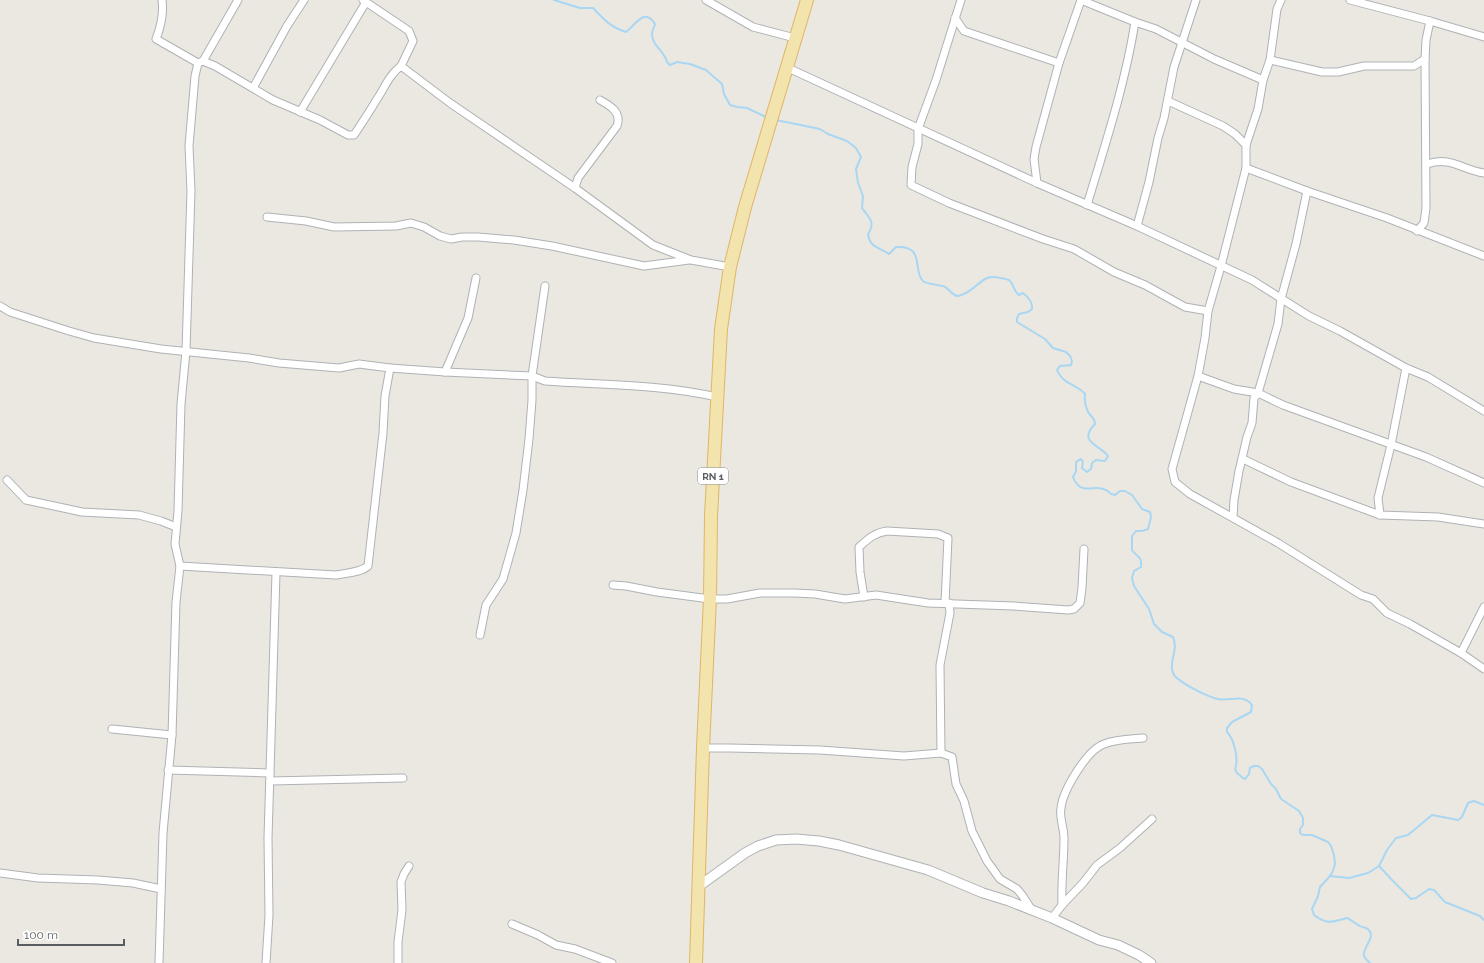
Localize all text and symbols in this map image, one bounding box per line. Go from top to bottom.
road number: RN 1 [698,468,728,484]
scale bar [18,921,124,947]
text: 100 m [24,928,58,942]

